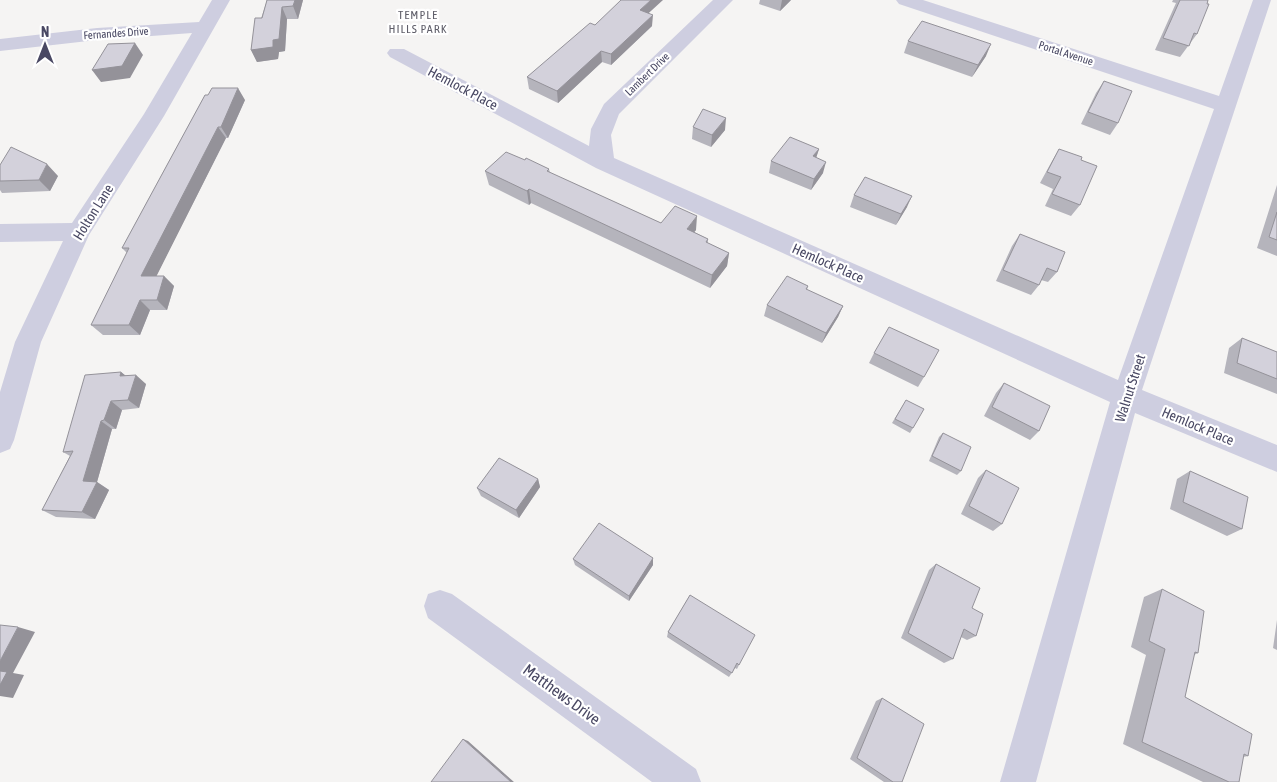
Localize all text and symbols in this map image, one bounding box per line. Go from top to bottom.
district label: TEMPLE HILLS PARK [388,8,448,36]
north arrow [20,20,70,70]
text: N [41,24,49,40]
street label: Fernandes Drive [83,25,149,41]
street label: Portal Avenue [1037,39,1095,67]
street label: Lambert Drive [622,50,672,98]
street label: Hemlock Place [425,63,501,113]
street label: Holton Lane [70,181,116,243]
street label: Hemlock Place [790,240,866,286]
street label: Walnut Street [1112,352,1148,424]
street label: Hemlock Place [1160,404,1236,448]
street label: Matthews Drive [520,660,604,728]

